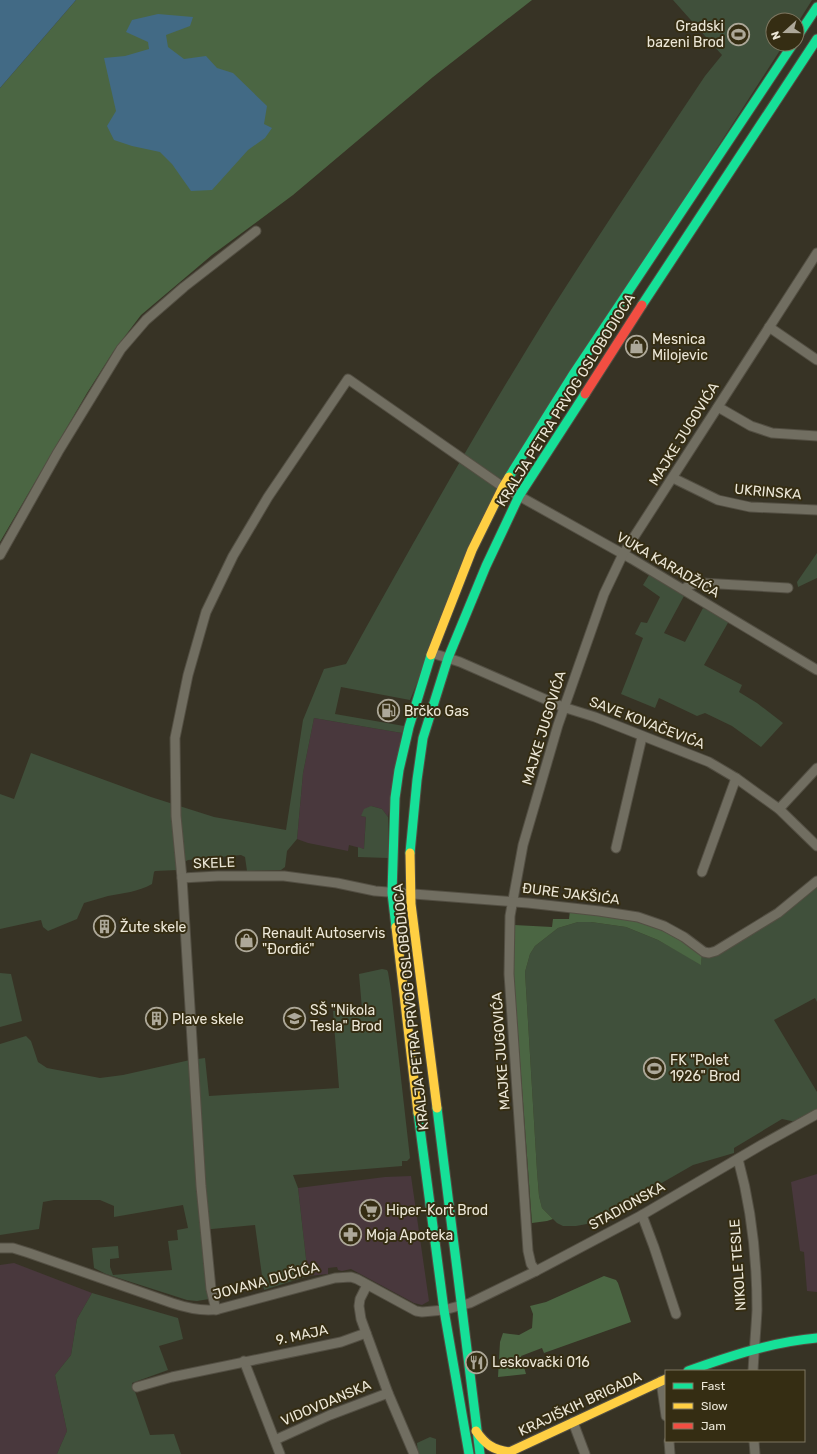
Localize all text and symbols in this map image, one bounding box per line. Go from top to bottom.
north arrow [765,12,805,52]
place label: Gradski bazeni Brod [647,18,724,51]
sports icon: Gradski bazeni Brod [726,21,752,47]
text: N [769,29,784,41]
street label: KRALJA PETRA PRVOG OSLOBODIOCA [493,290,639,510]
place label: Mesnica Milojevic [652,331,708,364]
shop icon: Mesnica Milojevic [624,334,650,360]
street label: MAJKE JUGOVIĆA [645,378,723,489]
street label: UKRINSKA [734,481,803,503]
street label: VUKA KARADŽIĆA [613,528,724,602]
street label: MAJKE JUGOVIĆA [518,668,570,787]
street label: SAVE KOVAČEVIĆA [587,692,708,753]
fuel station icon: Brčko Gas [376,698,402,724]
place label: Brčko Gas [404,703,469,720]
street label: SKELE [193,854,235,872]
street label: ĐURE JAKŠIĆA [521,879,621,908]
street label: KRALJA PETRA PRVOG OSLOBODIOCA [390,882,432,1131]
building icon: Žute skele [92,914,118,940]
place label: Žute skele [120,918,187,936]
place label: Renault Autoservis "Đorđić" [262,925,385,958]
shop icon: Renault Autoservis "Đorđić" [233,928,259,954]
street label: MAJKE JUGOVIĆA [487,991,514,1111]
place label: SŠ "Nikola Tesla" Brod [310,1001,382,1035]
school or university icon: SŠ "Nikola Tesla" Brod [282,1005,308,1031]
building icon: Plave skele [144,1006,170,1032]
place label: Plave skele [172,1011,244,1028]
place label: FK "Polet 1926" Brod [670,1052,740,1085]
sports icon: FK "Polet 1926" Brod [642,1055,668,1081]
street label: STADIONSKA [586,1178,668,1234]
supermarket icon: Hiper-Kort Brod [358,1197,384,1223]
place label: Hiper-Kort Brod [386,1202,488,1219]
street label: NIKOLE TESLE [726,1218,750,1312]
pharmacy icon: Moja Apoteka [338,1222,364,1248]
place label: Moja Apoteka [366,1227,453,1244]
street label: JOVANA DUČIĆA [211,1258,322,1303]
street label: 9. MAJA [274,1321,330,1349]
restaurant icon: Leskovački 016 [464,1349,490,1375]
place label: Leskovački 016 [492,1354,590,1371]
street label: KRAJIŠKIH BRIGADA [515,1367,645,1440]
legend [665,1370,805,1442]
street label: VIDOVDANSKA [278,1376,374,1430]
text: Fast [701,1379,725,1393]
text: Slow [701,1399,728,1413]
text: Jam [701,1419,726,1433]

